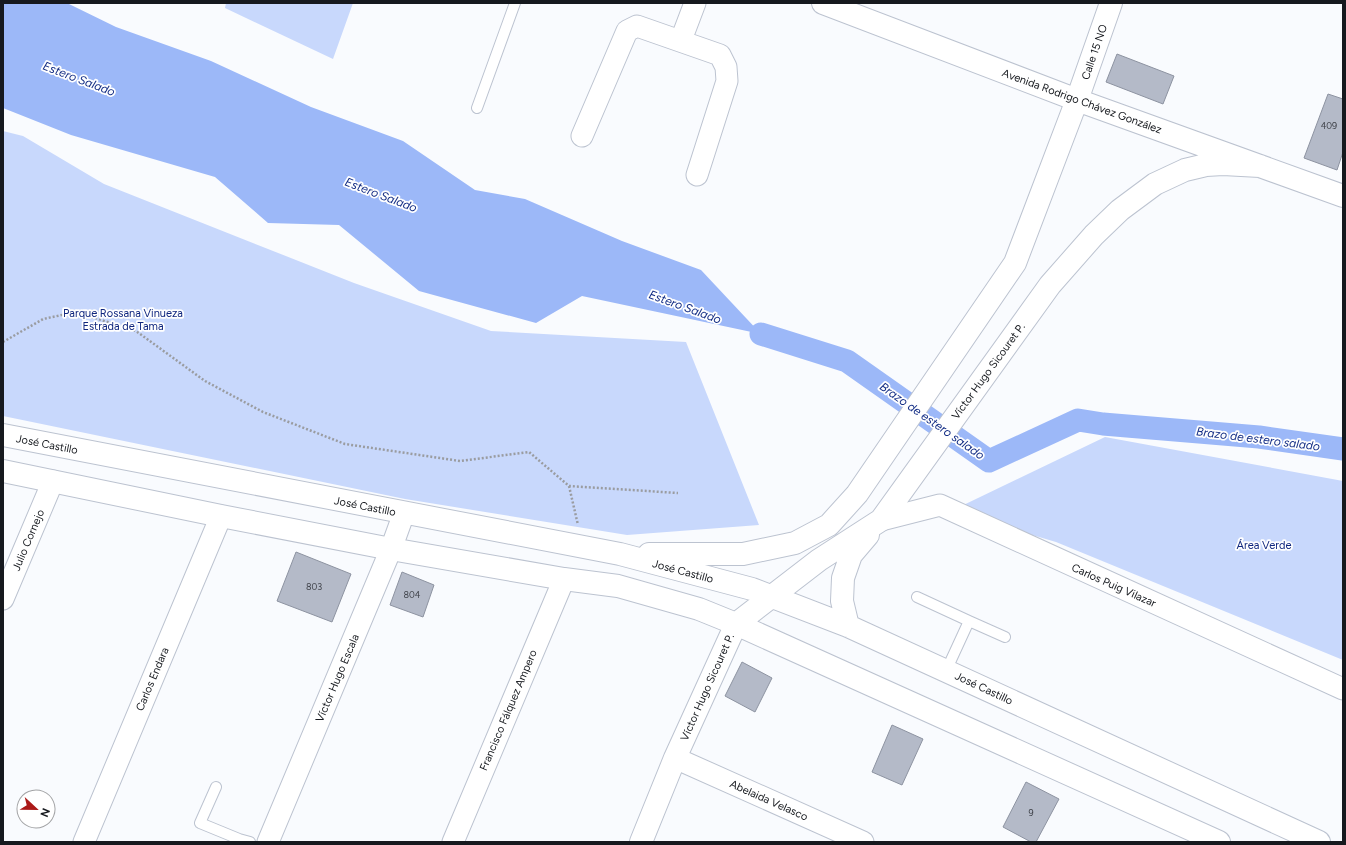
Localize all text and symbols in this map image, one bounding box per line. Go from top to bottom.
street label: Calle 15 NO [1079,22,1110,82]
water label: Estero Salado [41,59,117,99]
street label: Avenida Rodrigo Chávez González [1000,66,1163,136]
house number: 409 [1321,120,1337,131]
water label: Estero Salado [343,175,419,215]
water label: Estero Salado [647,287,723,327]
park label: Parque Rossana Vinueza Estrada de Tama [63,307,183,333]
street label: Víctor Hugo Sicouret P. [949,321,1028,422]
water label: Brazo de estero salado [877,380,987,462]
water label: Brazo de estero salado [1195,424,1321,454]
street label: José Castillo [15,432,79,457]
street label: José Castillo [333,494,397,519]
street label: Julio Cornejo [10,508,47,573]
park label: Área Verde [1237,539,1291,552]
street label: José Castillo [651,557,715,586]
street label: Carlos Puig Vilazar [1070,561,1158,610]
house number: 803 [306,581,322,592]
house number: 804 [404,589,421,600]
street label: Víctor Hugo Escala [313,632,362,724]
street label: Víctor Hugo Sicouret P. [678,632,737,743]
street label: Carlos Endara [133,645,172,713]
street label: Francisco Fálquez Ampero [477,648,540,773]
street label: José Castillo [953,669,1015,708]
street label: Abelaida Velasco [728,777,810,823]
north arrow [16,789,56,829]
text: N [37,806,52,819]
house number: 9 [1028,807,1034,818]

